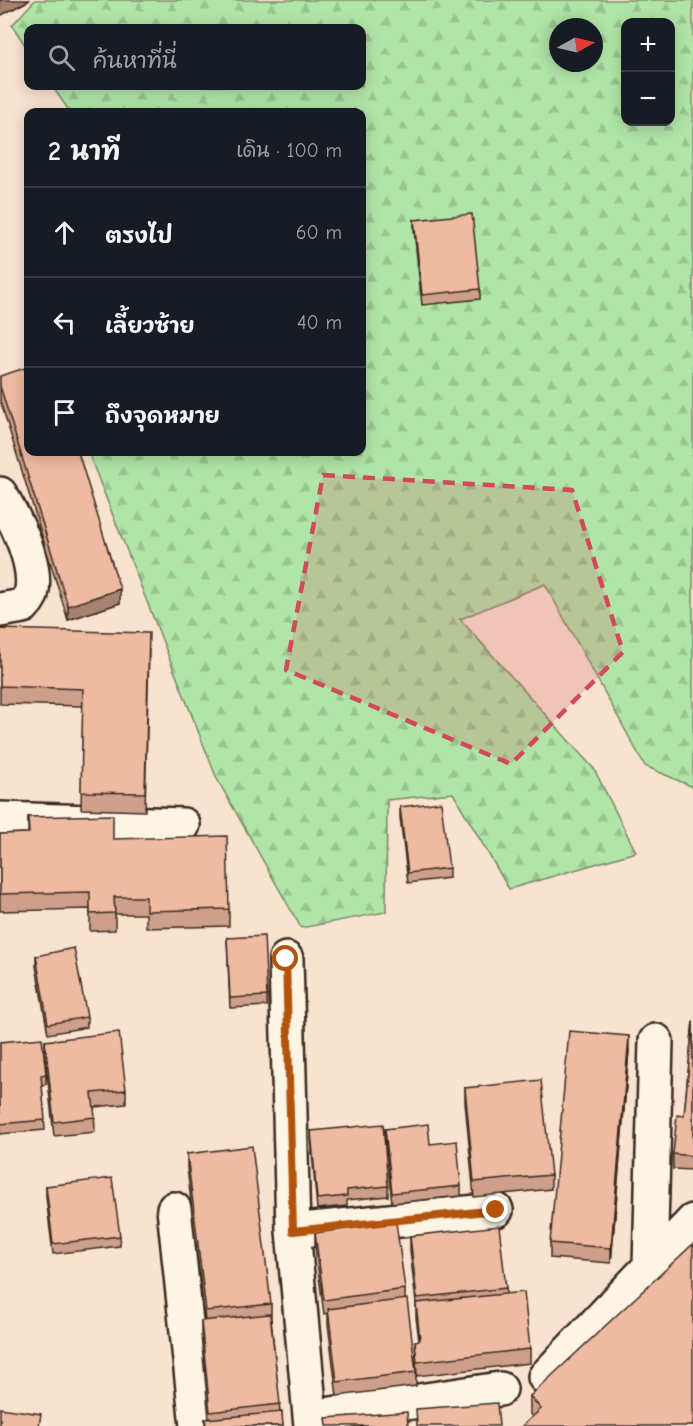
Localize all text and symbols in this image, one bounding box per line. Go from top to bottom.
north arrow [549,18,603,72]
map controls [621,18,675,126]
button: + [621,18,675,72]
search box [24,24,366,90]
icon: search [45,41,78,74]
text: ค้นหาที่นี่ [93,48,177,74]
button: − [621,72,675,126]
text: 2 นาที [48,137,120,167]
text: เดิน · 100 m [236,139,342,162]
icon: ahead [48,216,81,249]
text: 60 m [296,221,342,244]
text: ตรงไป [105,223,173,249]
icon: left [48,306,81,339]
text: 40 m [297,311,342,334]
text: เลี้ยวซ้าย [105,313,195,339]
icon: arrive [48,396,81,429]
text: ถึงจุดหมาย [105,403,220,429]
route start [272,945,298,971]
route end [482,1196,508,1222]

